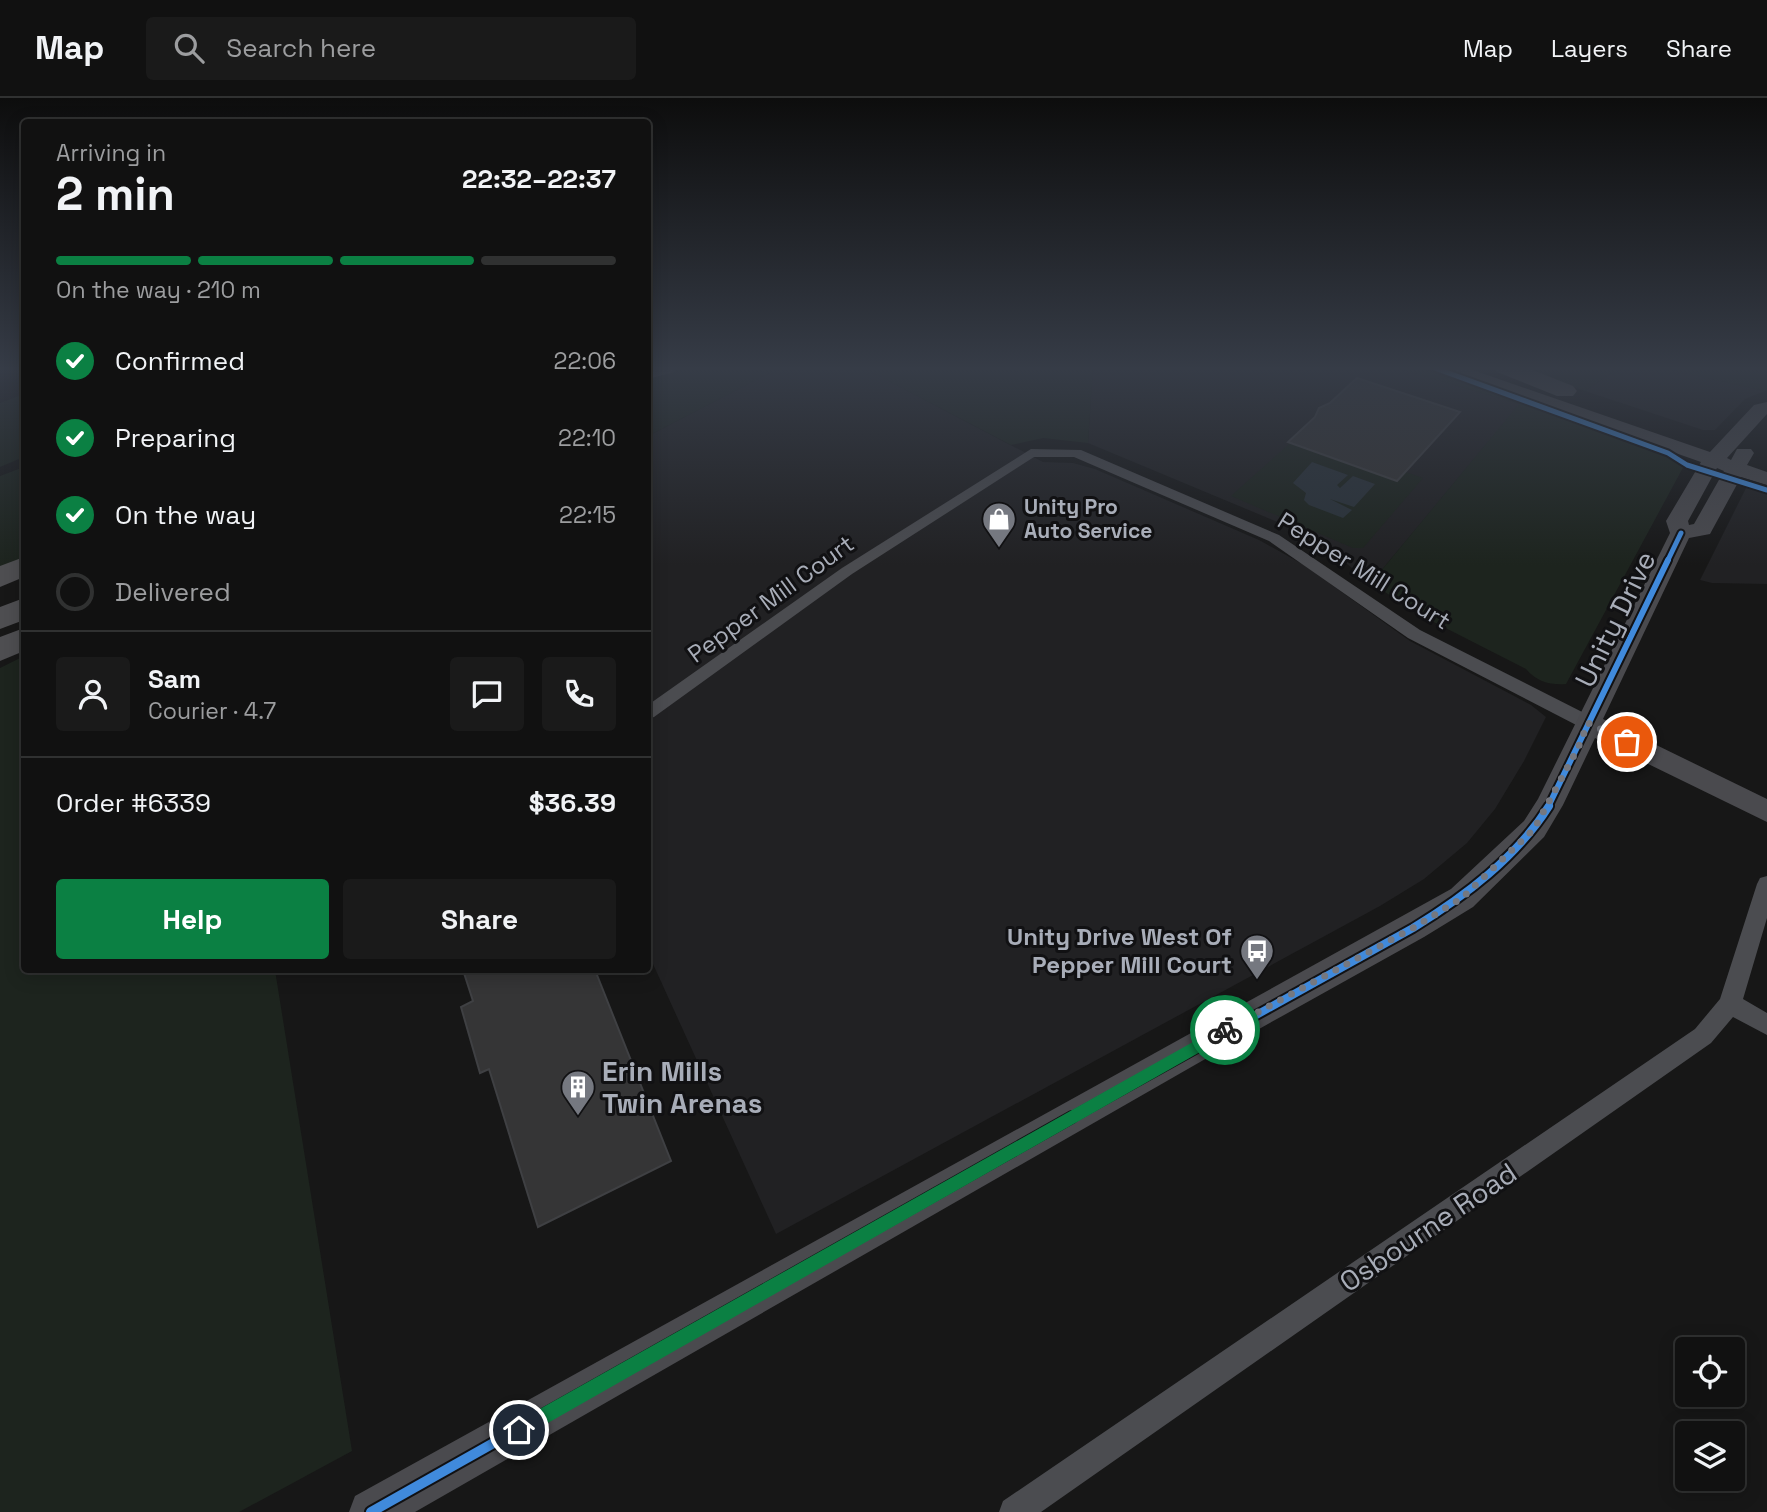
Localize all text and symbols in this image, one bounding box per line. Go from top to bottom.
search box [146,17,636,80]
text: Map [35,27,104,69]
icon: search [170,29,208,67]
text: Search here [226,31,376,65]
text: Map [1463,33,1513,64]
text: Layers [1551,33,1628,64]
text: Share [1666,33,1732,64]
text: Arriving in [56,138,166,168]
text: 22:32–22:37 [462,162,616,196]
text: 2 min [56,165,175,223]
text: On the way · 210 m [56,275,261,305]
icon: check [56,342,94,380]
text: Confirmed [115,344,245,378]
text: 22:06 [554,346,616,376]
icon: check [56,419,94,457]
text: Preparing [115,421,236,455]
text: 22:10 [558,423,616,453]
place label: Unity Pro Auto Service [1024,493,1152,544]
icon: check [56,496,94,534]
text: On the way [115,498,256,532]
text: 22:15 [559,500,616,530]
shop icon: Unity Pro Auto Service [980,500,1018,549]
street label: Pepper Mill Court [1272,505,1457,636]
street label: Pepper Mill Court [681,528,860,669]
street label: Unity Drive [1567,545,1663,693]
text: Delivered [115,575,231,609]
button: person [56,657,130,731]
button: chat [450,657,524,731]
button: phone [542,657,616,731]
text: Sam [148,662,201,696]
text: Courier · 4.7 [148,696,276,726]
pin [1597,712,1657,772]
icon: bag [1608,723,1646,761]
text: Order #6339 [56,786,211,820]
text: $36.39 [529,786,616,820]
button: Help [56,879,329,959]
button: Share [343,879,616,959]
place label: Unity Drive West Of Pepper Mill Court [1007,921,1232,980]
bus stop icon: Unity Drive West Of Pepper Mill Court [1238,932,1276,981]
courier [1190,995,1260,1065]
icon: bike [1206,1011,1244,1049]
place label: Erin Mills Twin Arenas [602,1053,762,1121]
building icon: Erin Mills Twin Arenas [559,1068,597,1117]
street label: Osbourne Road [1332,1154,1524,1300]
map controls [1675,1337,1745,1491]
button: locate [1675,1337,1745,1407]
pin [489,1400,549,1460]
icon: home [500,1411,538,1449]
button: layers [1675,1421,1745,1491]

